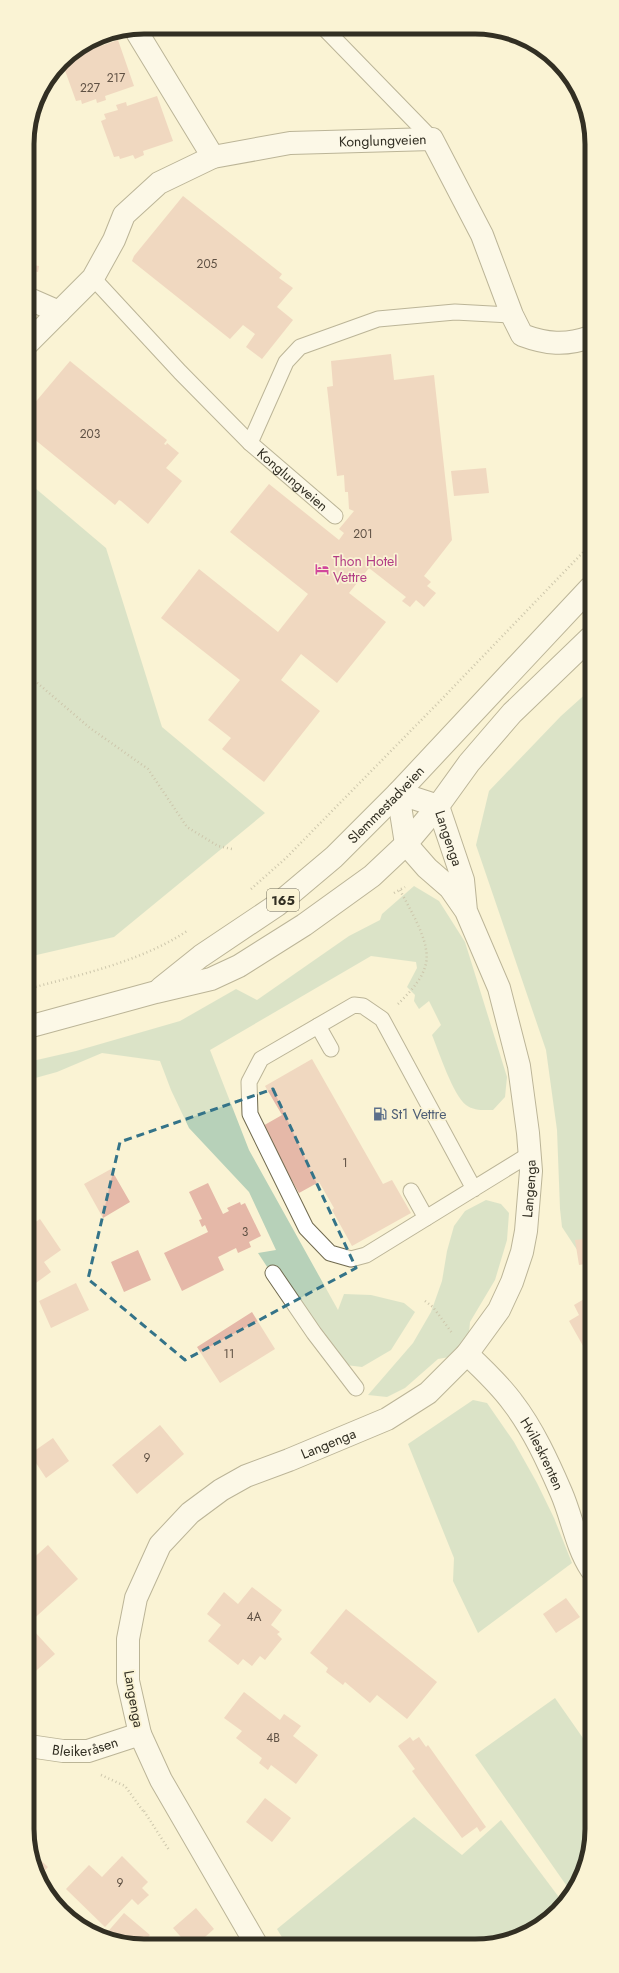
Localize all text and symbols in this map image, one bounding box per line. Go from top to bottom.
house number: 217 [107,69,126,87]
house number: 227 [80,79,101,97]
street label: Konglungveien [338,129,427,152]
house number: 205 [197,255,218,273]
house number: 203 [80,425,101,443]
street label: Konglungveien [253,443,332,516]
house number: 201 [353,525,373,543]
place label: Thon Hotel Vettre [333,551,398,587]
hotel icon: Thon Hotel Vettre [314,561,330,577]
street label: Slemmestadveien [343,761,429,848]
street label: Langenga [430,808,468,869]
road number: 165 [267,889,299,911]
place label: St1 Vettre [391,1104,446,1124]
fuel station icon: St1 Vettre [372,1106,388,1122]
house number: 1 [342,1154,348,1172]
street label: Langenga [517,1159,541,1218]
house number: 3 [242,1223,249,1241]
house number: 11 [224,1345,234,1363]
street label: Hvileskrenten [515,1413,569,1493]
street label: Langenga [298,1423,359,1464]
house number: 9 [144,1449,151,1467]
house number: 4A [247,1608,262,1626]
street label: Langenga [119,1669,149,1729]
house number: 4B [266,1729,280,1747]
street label: Bleikeråsen [51,1732,121,1761]
house number: 9 [117,1874,124,1892]

